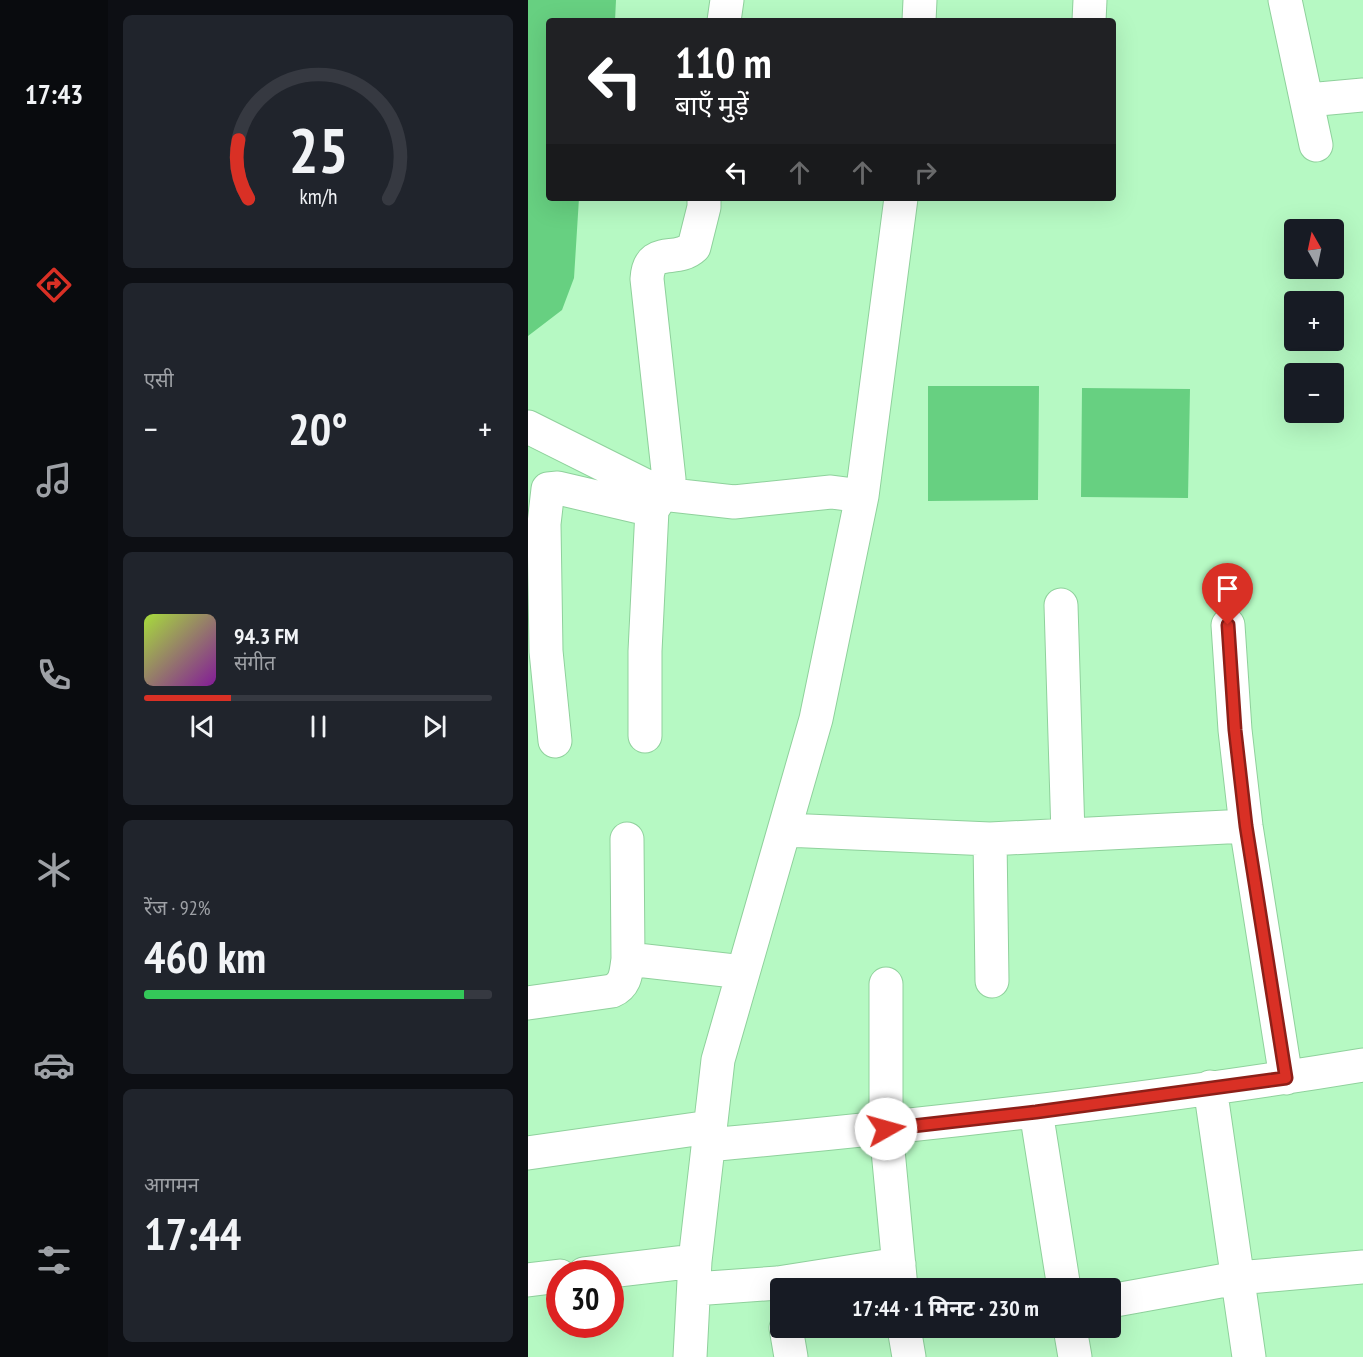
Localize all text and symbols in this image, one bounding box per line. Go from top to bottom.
text: 110 m [675,35,772,90]
icon: left [576,42,654,120]
text: 17:43 [25,77,83,111]
text: बाएँ मुड़ें [675,88,749,122]
text: 25 [288,109,348,190]
icon: left [720,156,753,189]
icon: ahead [783,156,816,189]
icon: ahead [846,156,879,189]
icon: right [909,156,942,189]
text: km/h [299,182,337,210]
north arrow [1284,219,1344,279]
map controls [1284,219,1344,423]
icon: directions [33,264,75,306]
button: + [1284,291,1344,351]
button: − [1284,363,1344,423]
text: एसी [144,367,174,393]
text: 20° [288,399,348,457]
text: − [144,407,158,450]
text: + [478,407,492,450]
icon: music [33,459,75,501]
pin [1202,563,1253,625]
icon: arrive [1211,572,1244,605]
text: 94.3 FM [234,622,299,650]
text: संगीत [234,650,275,676]
icon: phone [33,654,75,696]
icon: previous [186,710,219,743]
icon: pause [302,710,335,743]
icon: next [418,710,451,743]
icon: climate [33,849,75,891]
text: रेंज · 92% [144,895,211,921]
text: 460 km [144,927,266,985]
icon: car [33,1044,75,1086]
position arrow [854,1097,918,1161]
text: आगमन [144,1172,199,1198]
text: 17:44 [144,1204,241,1262]
icon: filters [33,1239,75,1281]
speed limit sign: 30 [546,1260,624,1338]
text: 17:44 · 1 मिनट · 230 m [852,1294,1039,1322]

